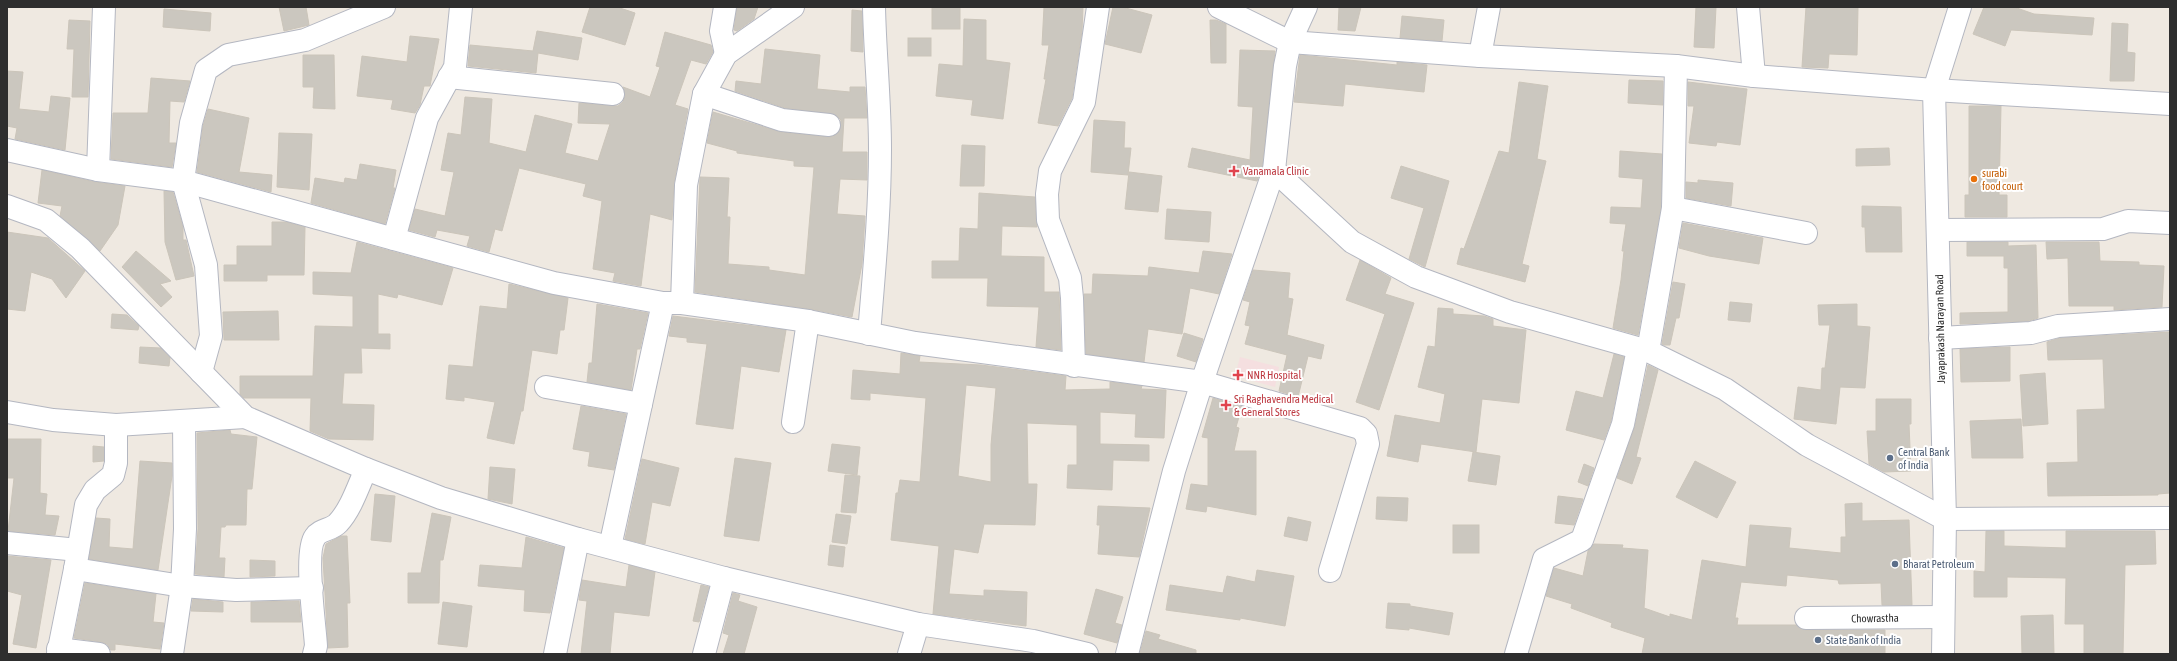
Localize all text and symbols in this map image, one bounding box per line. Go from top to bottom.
marker: Vanamala Clinic [1228,165,1240,177]
place label: Vanamala Clinic [1243,165,1309,177]
place label: surabi food court [1982,167,2023,192]
marker: surabi food court [1969,174,1979,184]
street label: Jayaprakash Narayan Road [1933,274,1947,384]
marker: NNR Hospital [1232,369,1244,381]
place label: NNR Hospital [1247,369,1301,381]
place label: Sri Raghavendra Medical & General Stores [1234,393,1334,418]
marker: Sri Raghavendra Medical & General Stores [1221,400,1231,410]
place label: Central Bank of India [1898,446,1950,471]
marker: Central Bank of India [1885,453,1895,463]
place label: Bharat Petroleum [1903,558,1974,570]
marker: Bharat Petroleum [1890,559,1900,569]
street label: Chowrastha [1851,612,1899,624]
place label: State Bank of India [1826,634,1901,646]
marker: State Bank of India [1813,635,1823,645]

